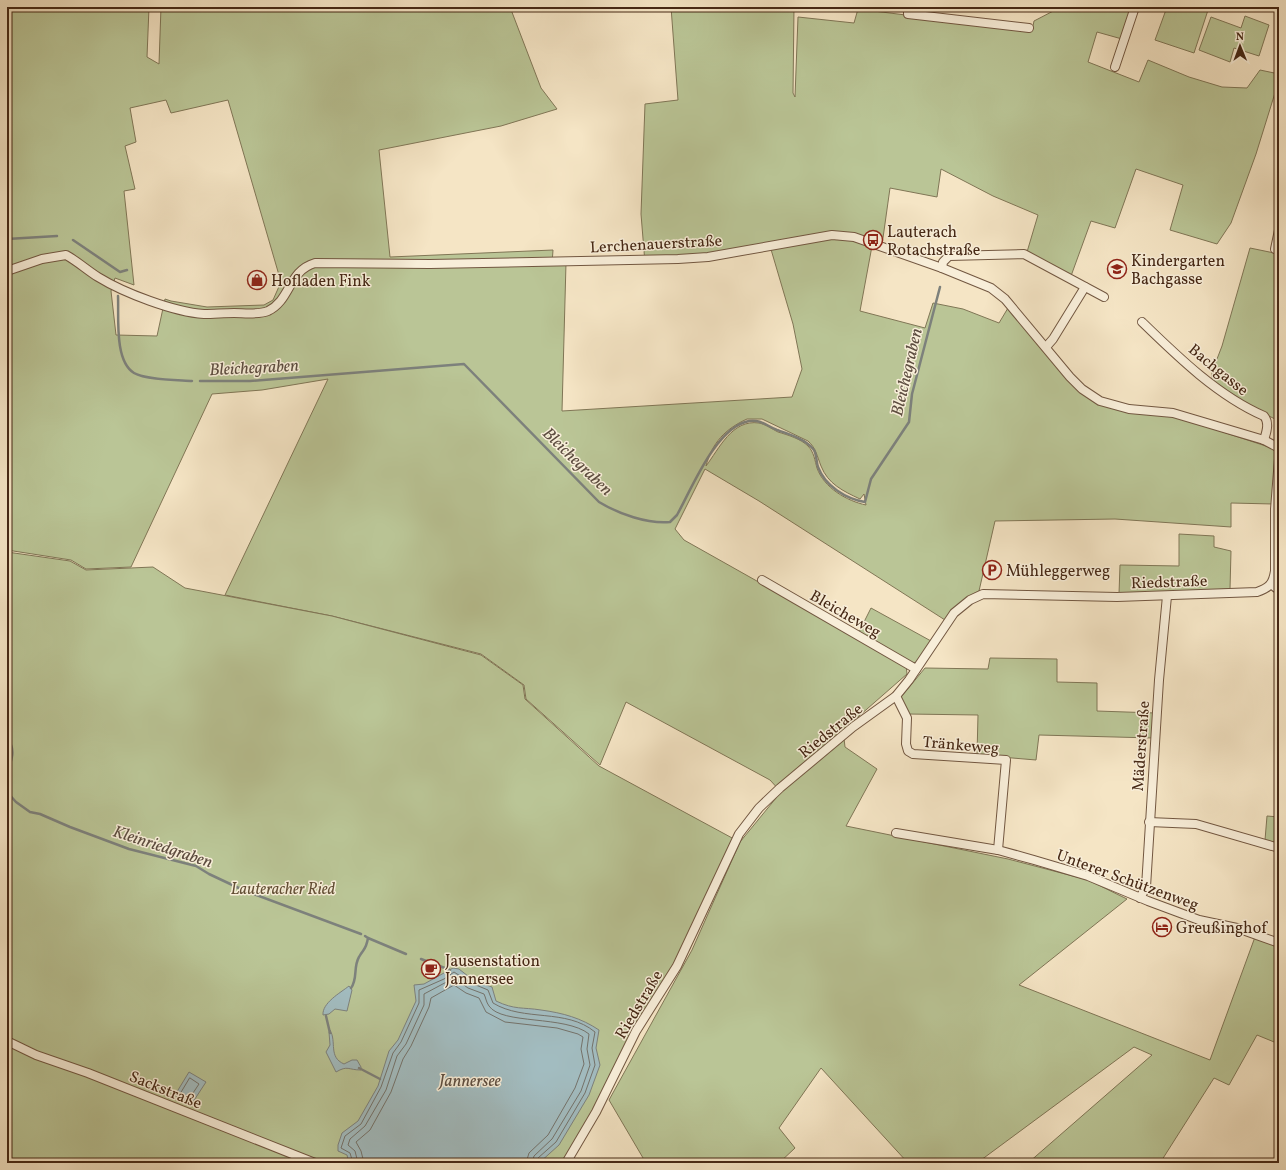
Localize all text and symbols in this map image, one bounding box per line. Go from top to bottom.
north arrow [1220,26,1260,66]
text: N [1236,30,1244,45]
place label: Lauterach Rotachstraße [887,222,980,262]
bus stop icon: Lauterach Rotachstraße [862,229,884,251]
street label: Lerchenauerstraße [589,231,723,259]
place label: Kindergarten Bachgasse [1131,251,1225,291]
school or university icon: Kindergarten Bachgasse [1106,258,1128,280]
shop icon: Hofladen Fink [246,269,268,291]
place label: Hofladen Fink [271,271,371,293]
water label: Bleichegraben [886,326,929,419]
street label: Bachgasse [1183,339,1253,402]
water label: Bleichegraben [209,355,300,382]
water label: Bleichegraben [537,423,617,502]
parking icon: Mühleggerweg [981,559,1003,581]
place label: Mühleggerweg [1006,561,1110,583]
street label: Riedstraße [1130,571,1208,595]
street label: Bleicheweg [805,585,885,644]
street label: Riedstraße [795,699,868,764]
street label: Mäderstraße [1128,700,1156,792]
street label: Tränkeweg [922,732,1000,760]
water label: Kleinriedgraben [110,821,215,874]
street label: Unterer Schützenweg [1053,845,1201,917]
park label: Lauteracher Ried [231,879,335,901]
hotel icon: Greußinghof [1151,916,1173,938]
place label: Greußinghof [1176,918,1268,940]
place label: Jausenstation Jannersee [445,951,540,991]
cafe icon: Jausenstation Jannersee [420,958,442,980]
street label: Riedstraße [611,967,669,1044]
street label: Sackstraße [126,1066,205,1115]
water label: Jannersee [437,1070,502,1093]

